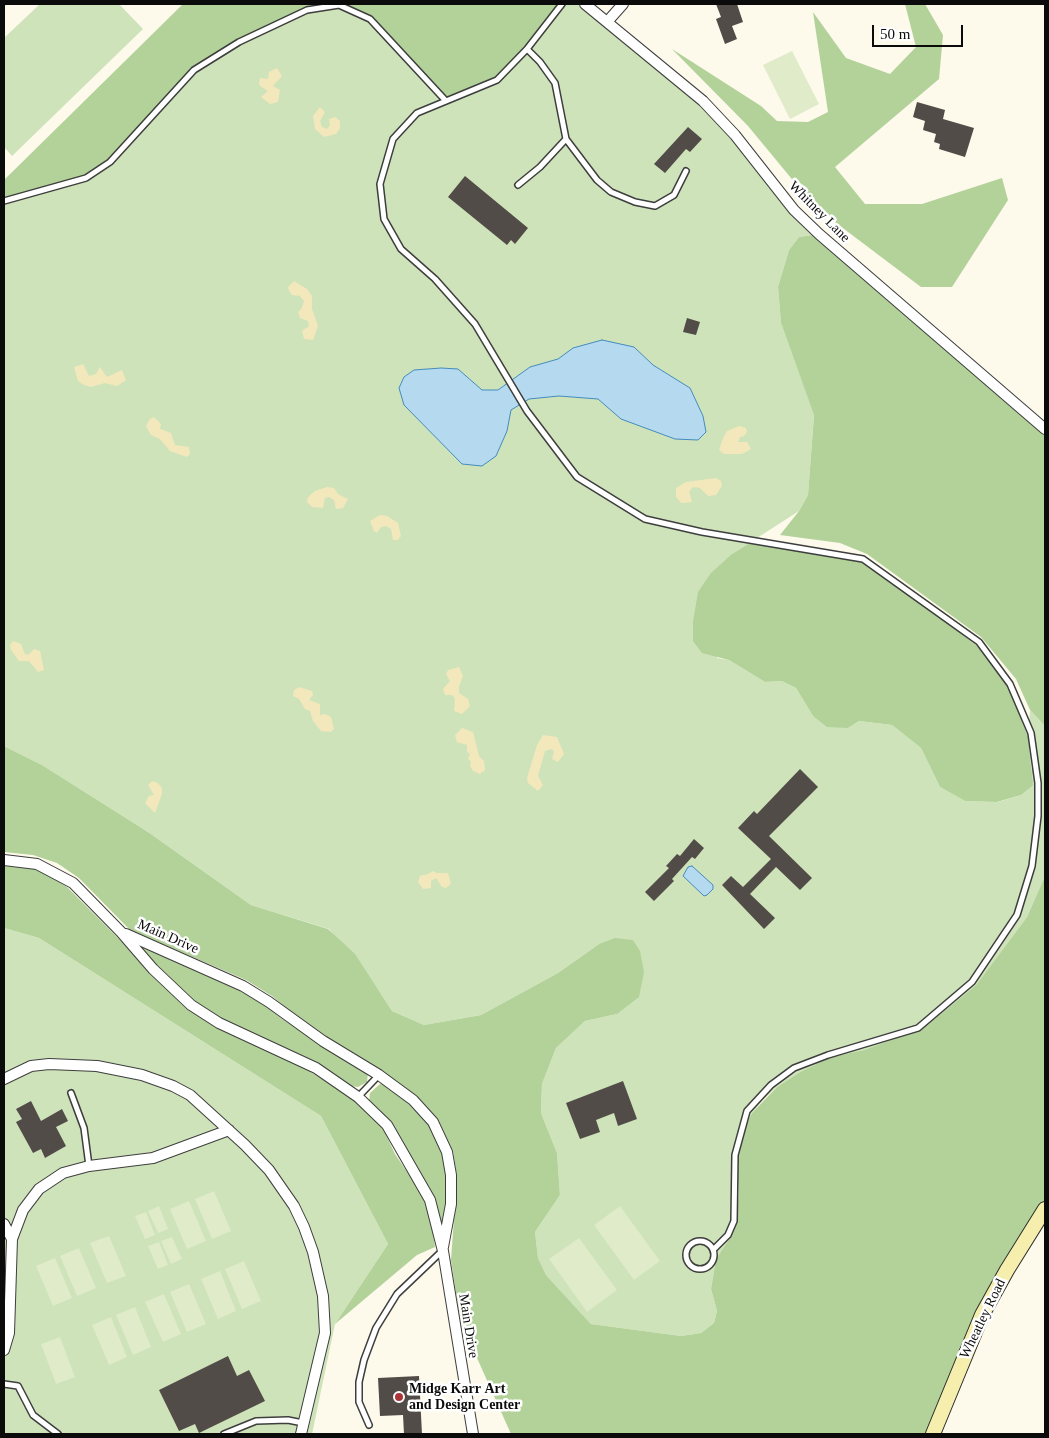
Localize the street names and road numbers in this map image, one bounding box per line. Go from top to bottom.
street label: Whitney Lane [785,178,853,246]
street label: Main Drive [135,916,201,958]
street label: Wheatley Road [956,1276,1010,1362]
street label: Main Drive [455,1293,481,1359]

